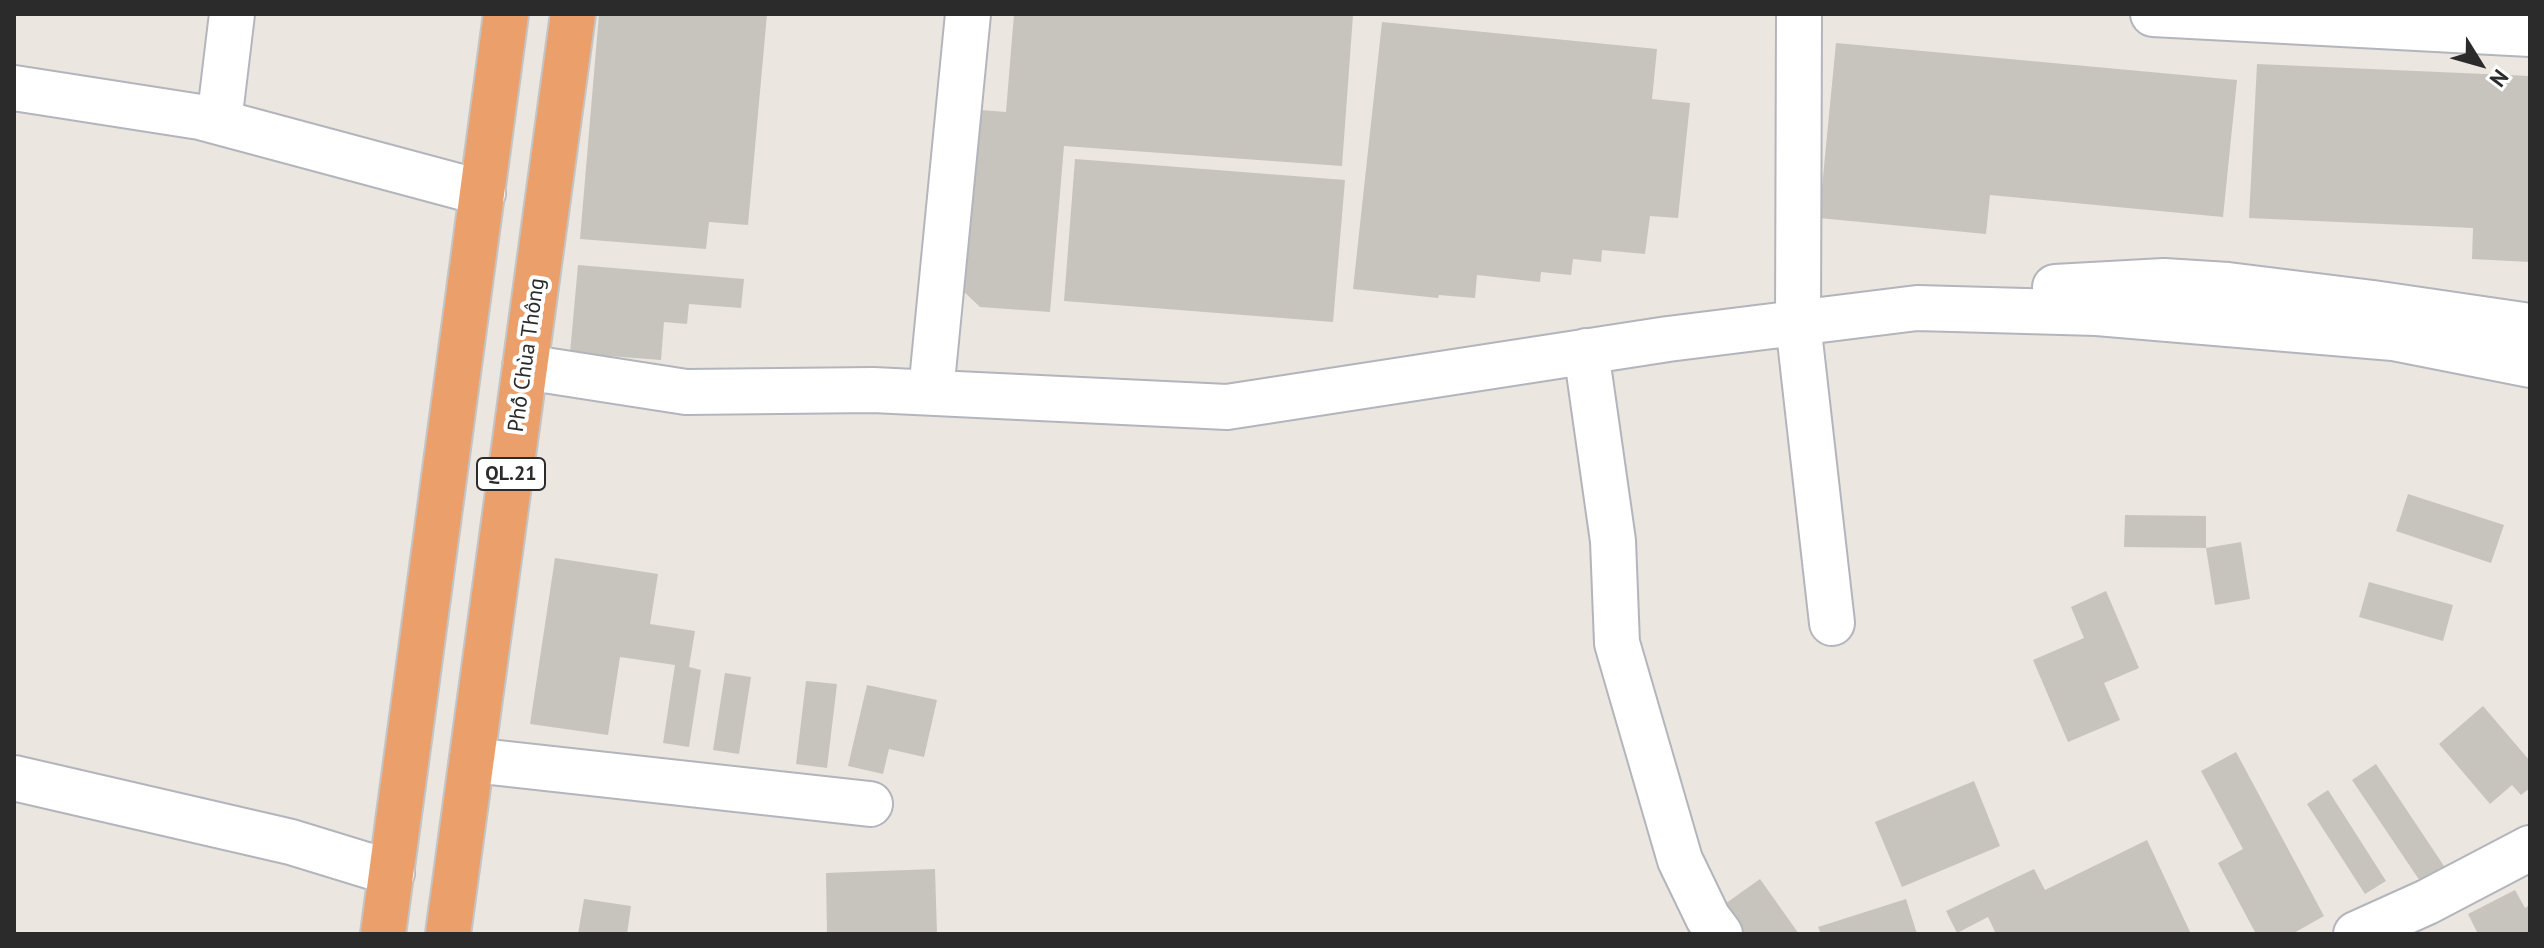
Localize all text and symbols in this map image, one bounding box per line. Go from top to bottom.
north arrow [2440,24,2520,104]
text: N [2484,64,2515,93]
street label: Phố Chùa Thông [503,276,551,434]
road number: QL.21 [477,458,545,490]

